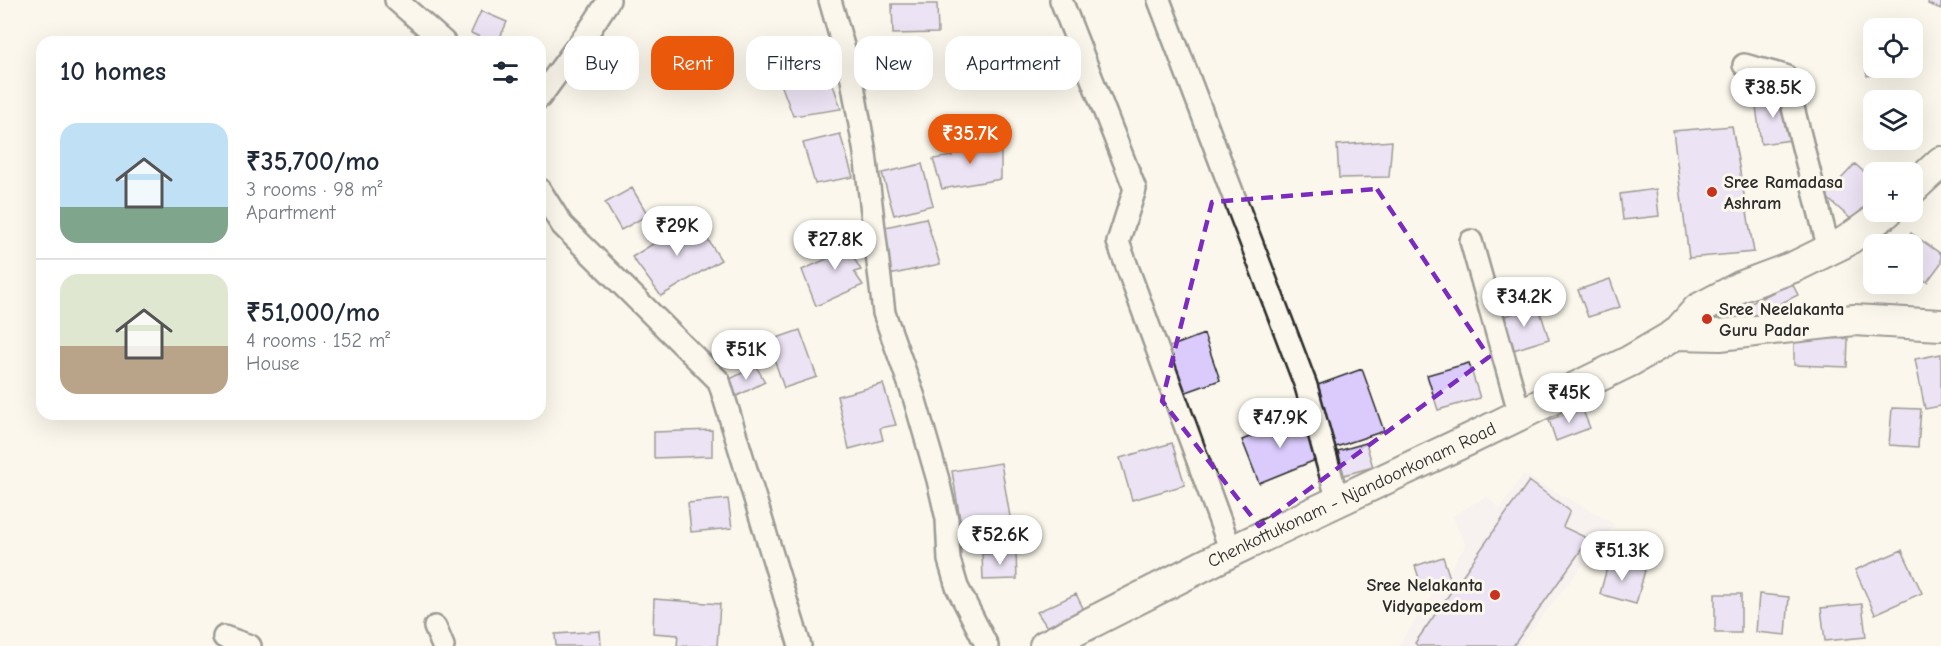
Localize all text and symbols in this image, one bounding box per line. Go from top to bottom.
map controls [1863,18,1923,294]
button: locate [1863,18,1923,78]
chip: Buy [564,36,639,90]
chip: Rent [651,36,734,90]
chip: Filters [746,36,842,90]
chip: New [854,36,933,90]
chip: Apartment [945,36,1081,90]
icon: filters [489,56,522,89]
text: 10 homes [60,57,166,87]
pin: ₹38.5K [1724,68,1822,119]
text: ₹38.5K [1744,76,1802,99]
button: layers [1863,90,1923,150]
pin: ₹35.7K [921,114,1019,165]
text: ₹35.7K [942,122,998,145]
icon: home [108,147,180,219]
text: ₹35,700/mo [246,147,379,177]
button: + [1863,162,1923,222]
place label: Sree Ramadasa Ashram [1724,172,1843,214]
text: 3 rooms · 98 m² [246,178,382,201]
marker: Sree Ramadasa Ashram [1705,185,1719,199]
text: Apartment [246,201,336,224]
pin: ₹29K [641,206,713,257]
text: ₹29K [655,214,699,237]
pin: ₹27.8K [786,220,884,271]
text: ₹27.8K [807,228,863,251]
button: − [1863,234,1923,294]
pin: ₹34.2K [1475,277,1573,328]
text: ₹34.2K [1496,285,1552,308]
icon: home [108,298,180,370]
text: ₹51,000/mo [246,298,380,328]
place label: Sree Neelakanta Guru Padar [1719,299,1844,341]
marker: Sree Neelakanta Guru Padar [1700,312,1714,326]
text: 4 rooms · 152 m² [246,329,390,352]
pin: ₹51K [710,330,782,381]
text: ₹51K [725,338,767,361]
text: House [246,352,300,375]
pin: ₹45K [1533,373,1605,424]
text: ₹45K [1548,381,1590,404]
pin: ₹47.9K [1231,398,1329,449]
text: ₹47.9K [1252,406,1308,429]
street label: Chenkottukonam - Njandoorkonam Road [1204,418,1499,572]
pin: ₹52.6K [951,515,1049,566]
text: ₹52.6K [971,523,1029,546]
pin: ₹51.3K [1573,531,1671,582]
text: ₹51.3K [1595,539,1649,562]
place label: Sree Nelakanta Vidyapeedom [1366,575,1483,617]
marker: Sree Nelakanta Vidyapeedom [1488,588,1502,602]

